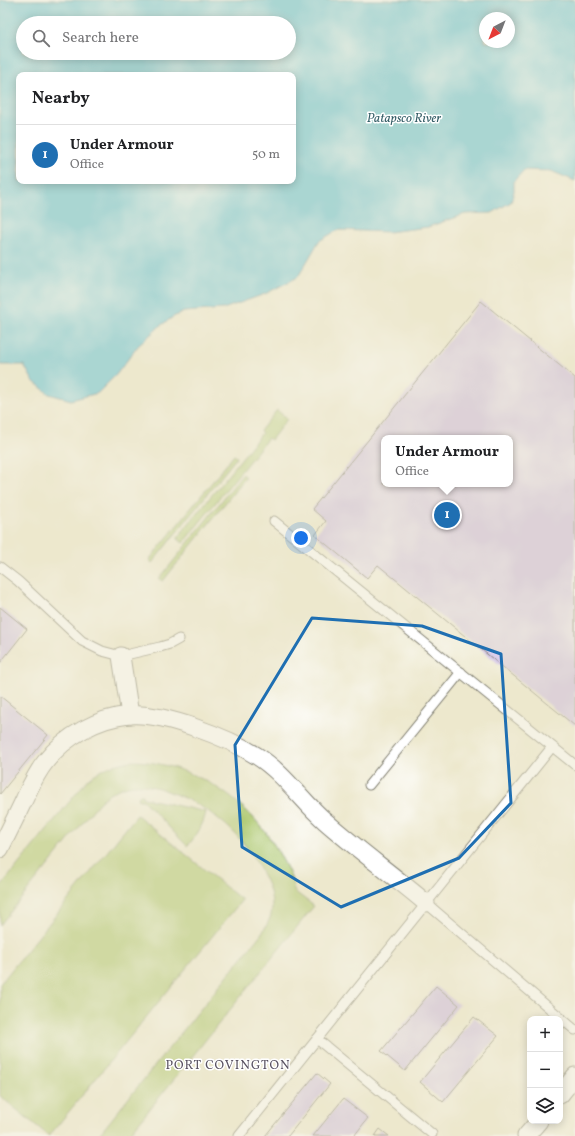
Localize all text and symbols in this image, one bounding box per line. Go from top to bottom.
north arrow [479,12,515,48]
search box [16,16,296,60]
icon: search [30,27,52,49]
text: Search here [62,28,139,49]
text: Nearby [32,87,90,110]
water label: Patapsco River [367,110,441,128]
text: Under Armour [70,135,174,156]
text: 1 [42,146,48,164]
text: 50 m [252,146,280,164]
text: Office [70,156,104,174]
popup [381,435,513,487]
text: Under Armour [395,442,499,463]
text: Office [395,463,429,481]
pin: 1 [434,500,460,530]
your location [291,528,311,548]
map controls [527,1016,563,1124]
button: + [527,1016,563,1052]
button: − [527,1052,563,1088]
district label: PORT COVINGTON [165,1057,291,1075]
button: layers [527,1088,563,1124]

